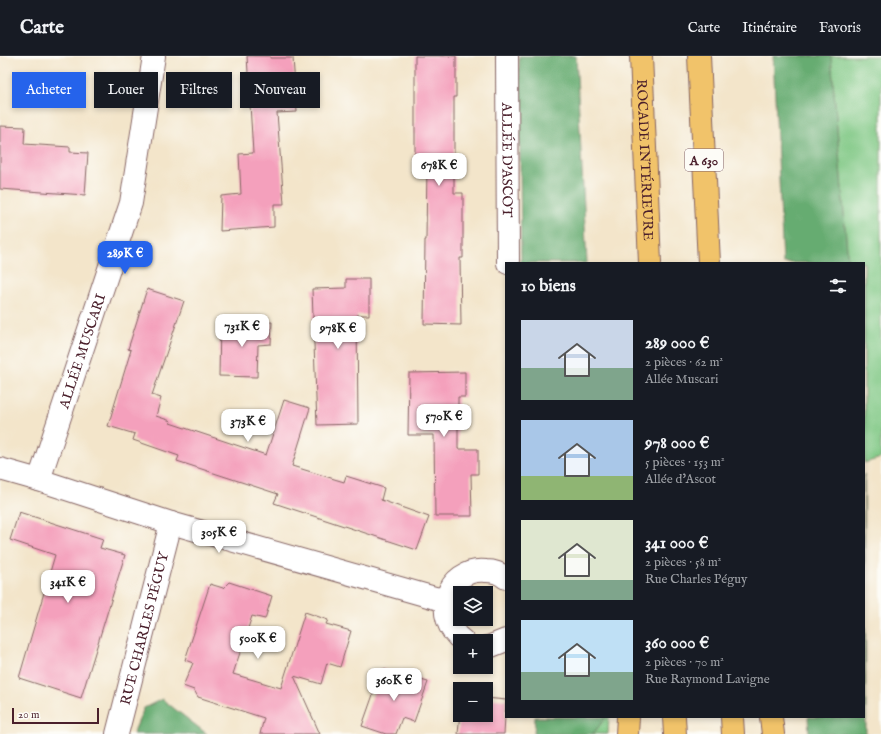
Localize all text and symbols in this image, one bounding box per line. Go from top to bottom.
text: Carte [20,16,64,40]
text: Carte [688,19,720,37]
text: Itinéraire [742,19,797,37]
text: Favoris [819,19,861,37]
chip: Acheter [12,72,86,108]
chip: Louer [94,72,158,108]
chip: Filtres [166,72,232,108]
chip: Nouveau [240,72,320,108]
street label: ROCADE INTÉRIEURE [632,79,657,241]
street label: ALLÉE D'ASCOT [497,102,516,218]
road number: A 630 [685,149,723,171]
pin: 678K € [406,153,472,187]
text: 678K € [421,157,457,174]
pin: 289K € [92,241,158,275]
text: 289K € [107,245,143,262]
icon: filters [827,275,849,297]
text: 10 biens [521,276,576,297]
street label: ALLÉE MUSCARI [55,291,110,412]
pin: 731K € [209,314,275,348]
pin: 978K € [305,316,371,350]
text: 731K € [224,318,260,335]
text: 978K € [320,320,356,337]
text: 289 000 € [645,333,710,354]
icon: home [553,336,601,384]
text: 2 pièces · 62 m² [645,354,723,371]
text: Allée Muscari [645,371,718,388]
pin: 570K € [411,404,477,438]
text: 570K € [425,408,463,425]
pin: 373K € [215,409,281,443]
text: 373K € [230,413,266,430]
text: 978 000 € [645,433,709,454]
icon: home [553,436,601,484]
text: 5 pièces · 153 m² [645,454,725,471]
text: Allée d'Ascot [645,471,716,488]
pin: 305K € [186,520,252,554]
text: 305K € [201,524,237,541]
text: 341 000 € [645,533,708,554]
icon: home [553,536,601,584]
street label: RUE CHARLES PÉGUY [117,549,174,707]
text: 2 pièces · 58 m² [645,554,721,571]
pin: 341K € [35,570,101,604]
text: Rue Charles Péguy [645,571,747,588]
text: 341K € [50,574,86,591]
map controls [453,586,493,722]
button: layers [453,586,493,626]
pin: 500K € [225,626,291,660]
text: 500K € [239,630,277,647]
text: 360 000 € [645,633,709,654]
button: + [453,634,493,674]
icon: home [553,636,601,684]
text: 2 pièces · 70 m² [645,654,724,671]
pin: 360K € [361,668,427,702]
text: Rue Raymond Lavigne [645,671,770,688]
text: 360K € [376,672,412,689]
button: − [453,682,493,722]
scale bar [12,706,99,725]
text: 20 m [18,708,39,722]

